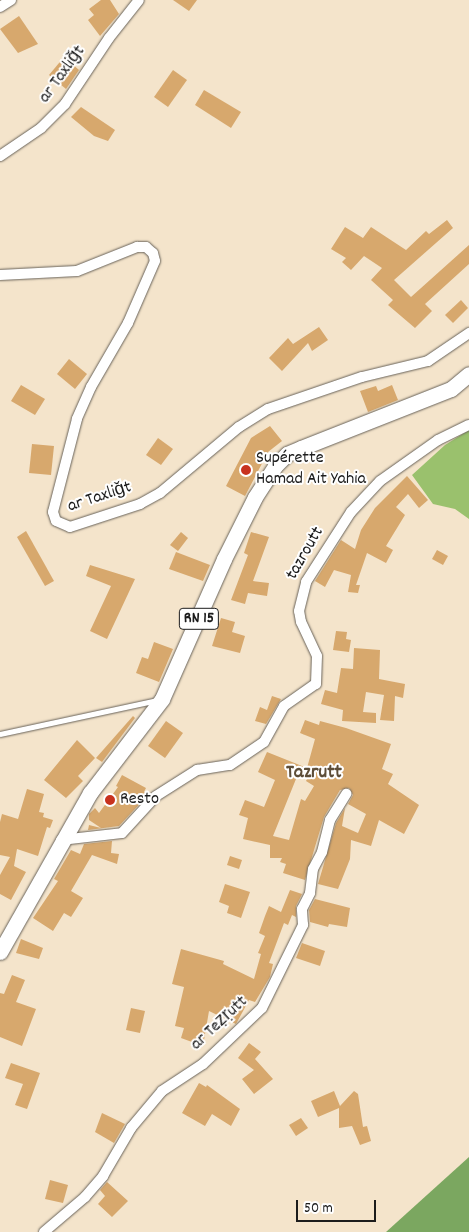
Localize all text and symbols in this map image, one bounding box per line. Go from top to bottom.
street label: ar Taxliǧt [35,42,91,108]
place label: Supérette Hamad Ait Yahia [256,449,366,492]
marker: Supérette Hamad Ait Yahia [240,464,252,476]
street label: ar Taxliǧt [65,478,135,518]
street label: tazroutt [282,524,330,584]
road number: RN 15 [178,606,220,632]
district label: Tazrutt [286,761,342,785]
place label: Resto [120,789,159,811]
marker: Resto [104,794,116,806]
street label: ar Teẓṛutt [187,992,253,1056]
scale bar [299,1190,379,1222]
text: 50 m [304,1198,333,1220]

